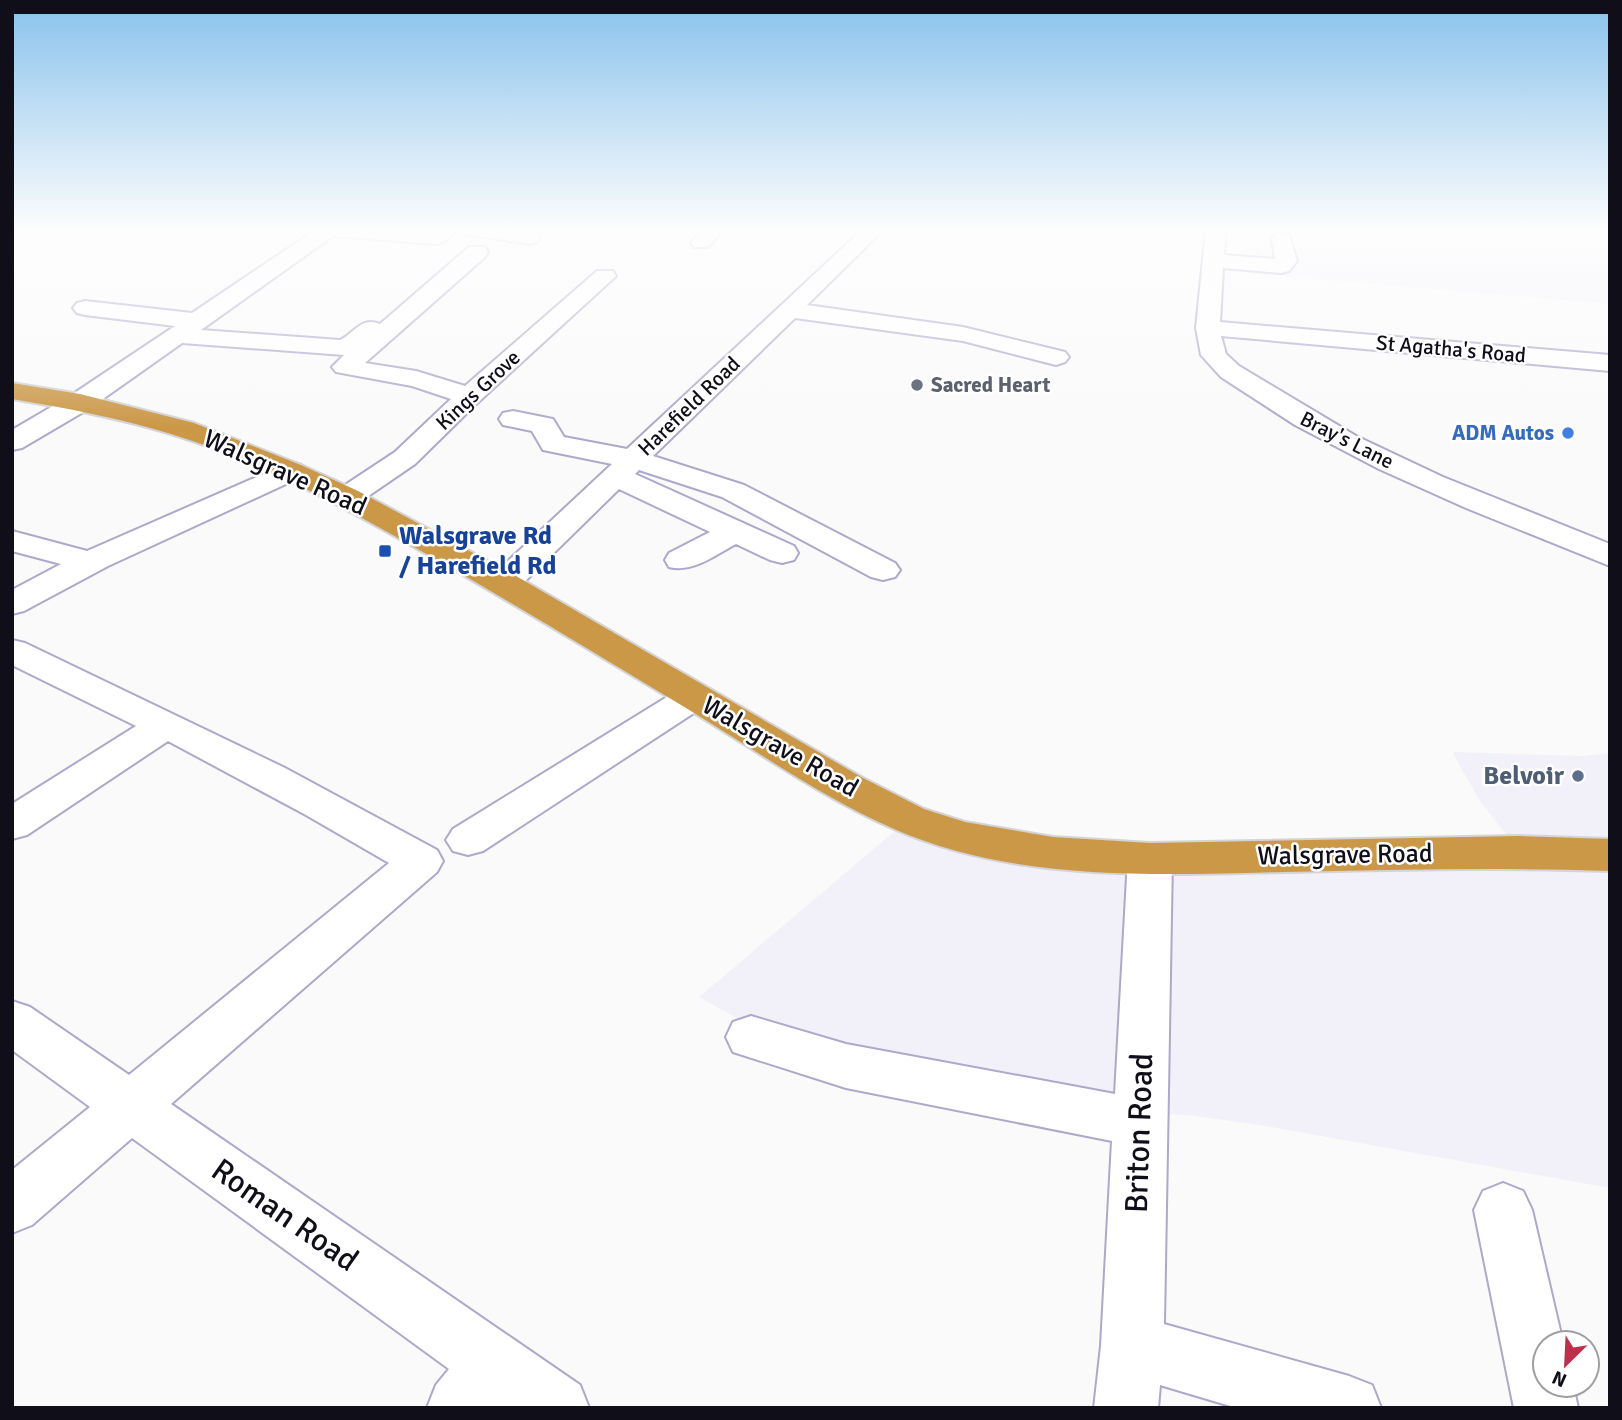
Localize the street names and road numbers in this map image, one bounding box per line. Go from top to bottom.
street label: St Agatha's Road [1375,329,1527,369]
street label: Kings Grove [430,344,526,436]
street label: Harefield Road [632,351,746,461]
street label: Bray's Lane [1296,405,1398,475]
street label: Walsgrave Road [199,423,371,523]
street label: Walsgrave Road [696,689,864,805]
street label: Walsgrave Road [1257,837,1433,873]
street label: Briton Road [1117,1052,1161,1214]
street label: Roman Road [204,1150,366,1280]

